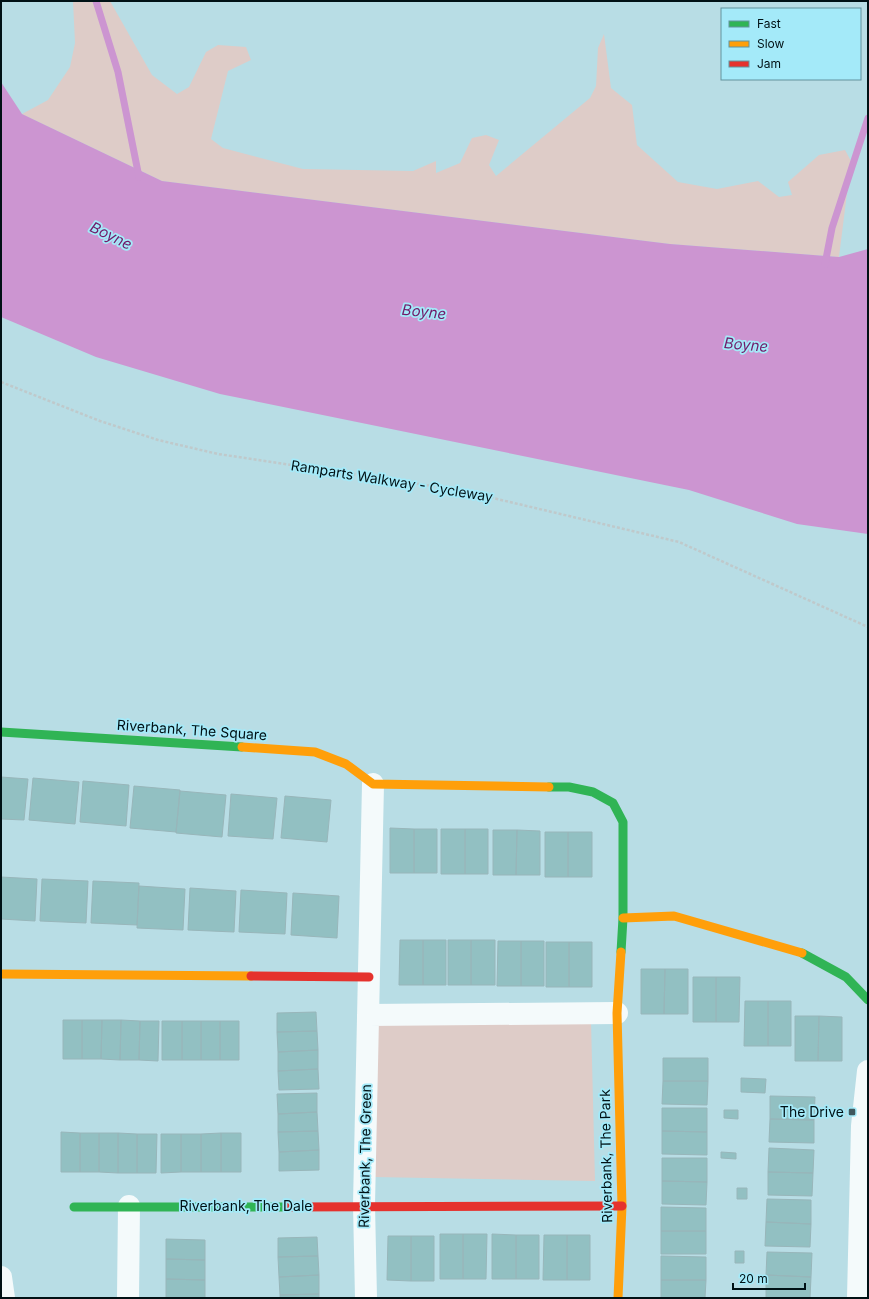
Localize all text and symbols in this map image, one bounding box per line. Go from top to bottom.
legend [721,8,861,80]
text: Fast [757,16,781,31]
text: Slow [757,36,785,51]
text: Jam [757,56,781,71]
water label: Boyne [87,217,135,254]
water label: Boyne [401,300,447,323]
water label: Boyne [723,333,769,356]
street label: Ramparts Walkway - Cycleway [290,456,494,505]
street label: Riverbank, The Square [116,716,268,743]
street label: Riverbank, The Green [355,1084,374,1228]
street label: Riverbank, The Park [596,1089,615,1223]
place label: The Drive [780,1103,844,1120]
marker: The Drive [847,1107,857,1117]
street label: Riverbank, The Dale [179,1197,313,1214]
scale bar [733,1265,805,1291]
text: 20 m [739,1271,768,1286]

